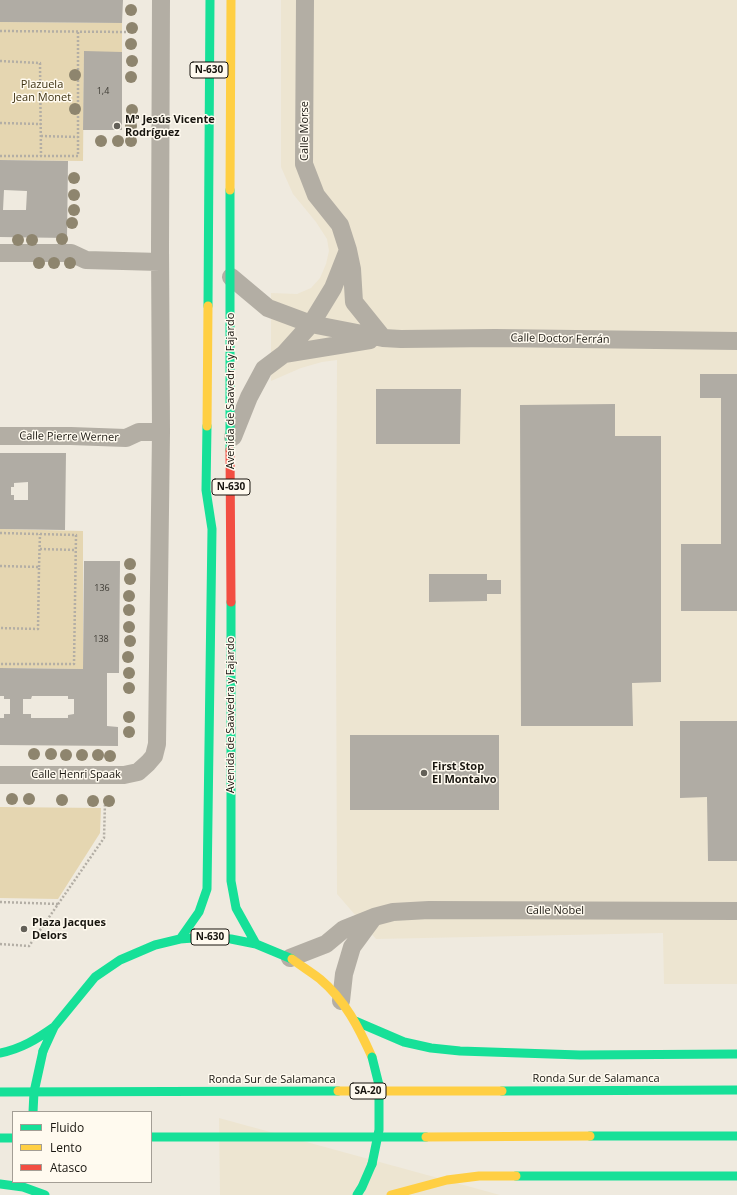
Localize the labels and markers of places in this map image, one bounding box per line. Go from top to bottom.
place label: Mª Jesús Vicente Rodríguez [125,113,215,139]
marker: Mª Jesús Vicente Rodríguez [112,121,122,131]
place label: First Stop El Montalvo [432,760,497,786]
marker: First Stop El Montalvo [419,768,429,778]
place label: Plaza Jacques Delors [32,916,106,942]
marker: Plaza Jacques Delors [19,924,29,934]

